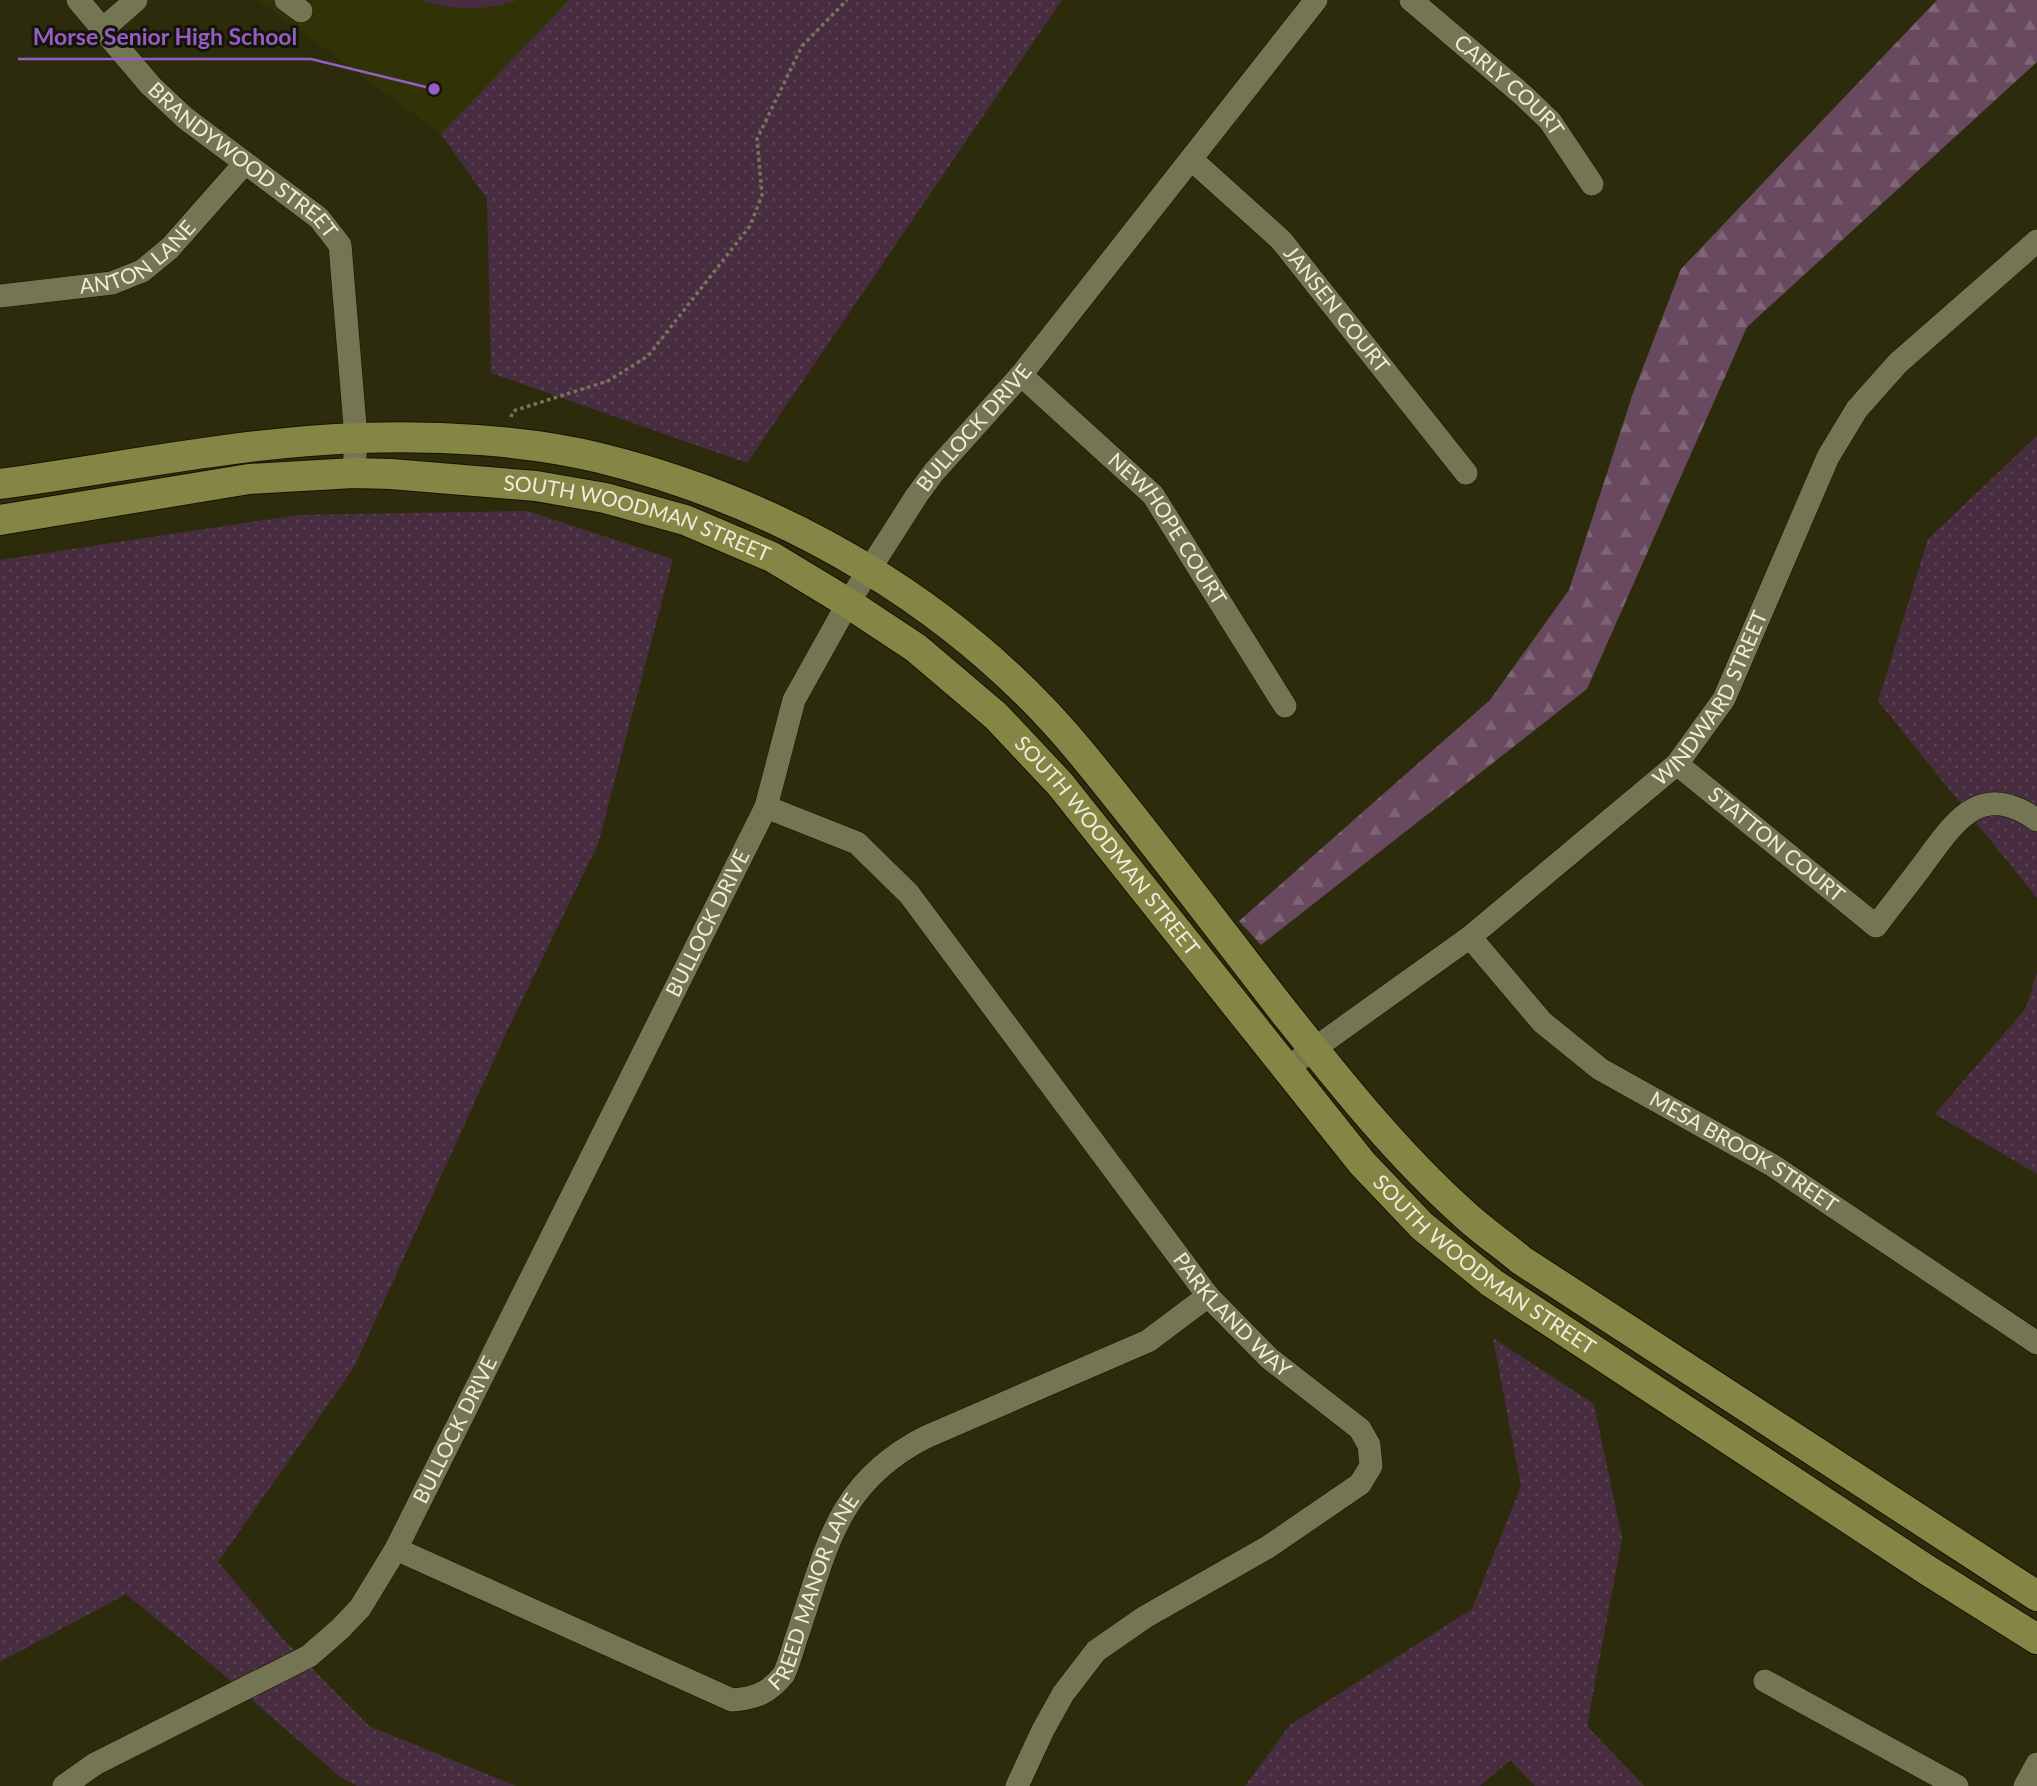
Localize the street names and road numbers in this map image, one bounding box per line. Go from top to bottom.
street label: CARLY COURT [1450,29,1570,140]
street label: BRANDYWOOD STREET [144,76,344,243]
street label: ANTON LANE [78,214,200,298]
street label: JANSEN COURT [1279,240,1396,378]
street label: BULLOCK DRIVE [910,359,1036,496]
street label: NEWHOPE COURT [1104,447,1233,610]
street label: SOUTH WOODMAN STREET [503,469,775,566]
street label: WINDWARD STREET [1647,606,1772,790]
street label: SOUTH WOODMAN STREET [1010,730,1206,960]
street label: STATTON COURT [1704,781,1851,907]
street label: BULLOCK DRIVE [659,845,754,1001]
street label: MESA BROOK STREET [1646,1085,1844,1217]
street label: SOUTH WOODMAN STREET [1369,1169,1602,1359]
street label: PARKLAND WAY [1169,1247,1297,1382]
street label: BULLOCK DRIVE [407,1351,501,1507]
street label: FREED MANOR LANE [762,1488,863,1695]

